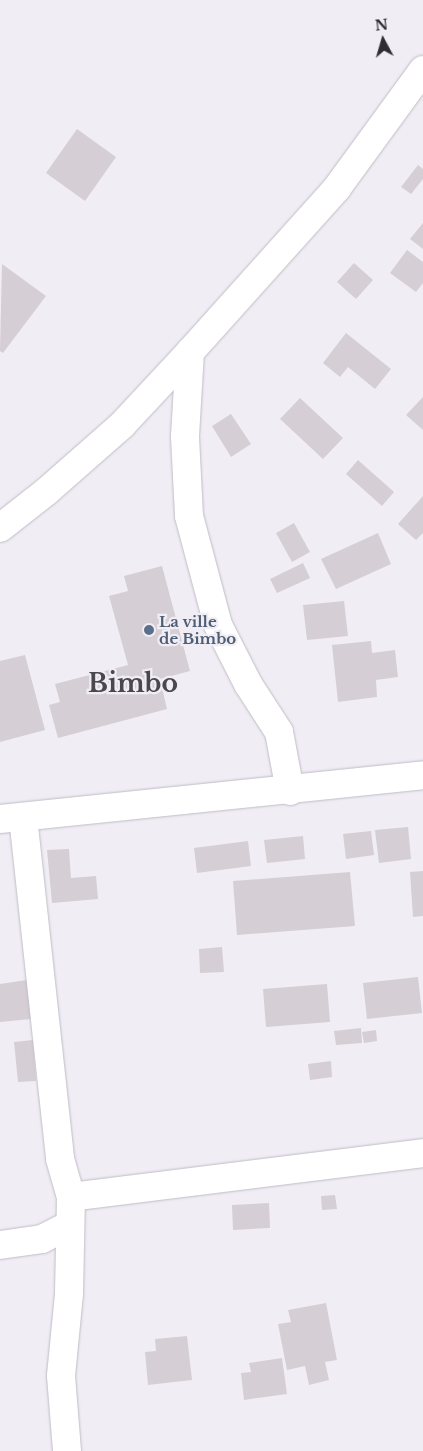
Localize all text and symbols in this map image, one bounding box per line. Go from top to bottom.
north arrow [358,15,408,65]
text: N [374,15,389,35]
place label: La ville de Bimbo [159,612,236,647]
marker: La ville de Bimbo [143,624,155,636]
district label: Bimbo [88,669,178,699]

